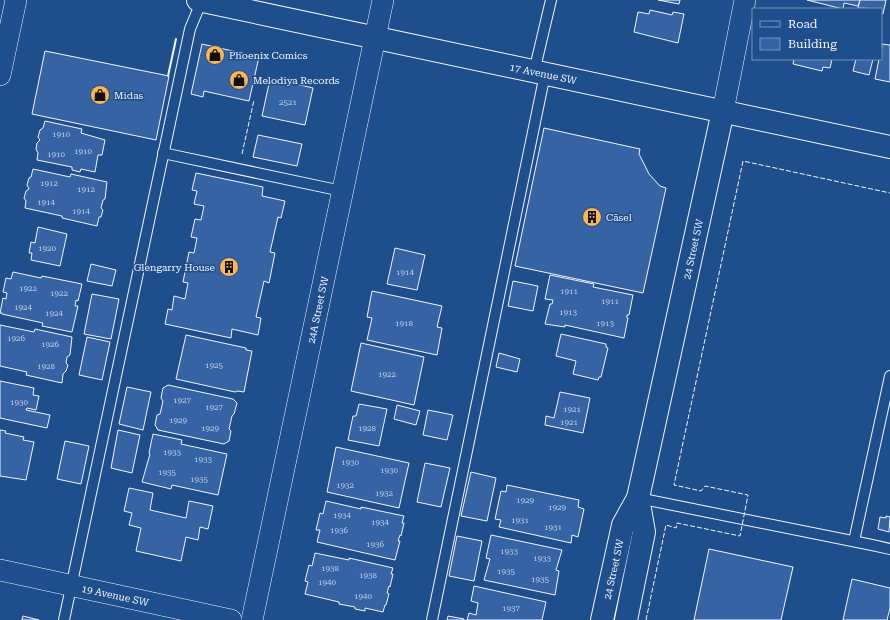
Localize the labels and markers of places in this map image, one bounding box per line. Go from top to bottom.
shop icon: Phoenix Comics [204,44,226,66]
place label: Phoenix Comics [229,50,308,61]
shop icon: Melodiya Records [228,69,250,91]
place label: Melodiya Records [253,75,340,86]
shop icon: Midas [89,84,111,106]
place label: Midas [114,90,144,101]
building icon: Cāsel [581,206,603,228]
place label: Cāsel [606,212,632,223]
building icon: Glengarry House [218,256,240,278]
place label: Glengarry House [134,262,216,273]

